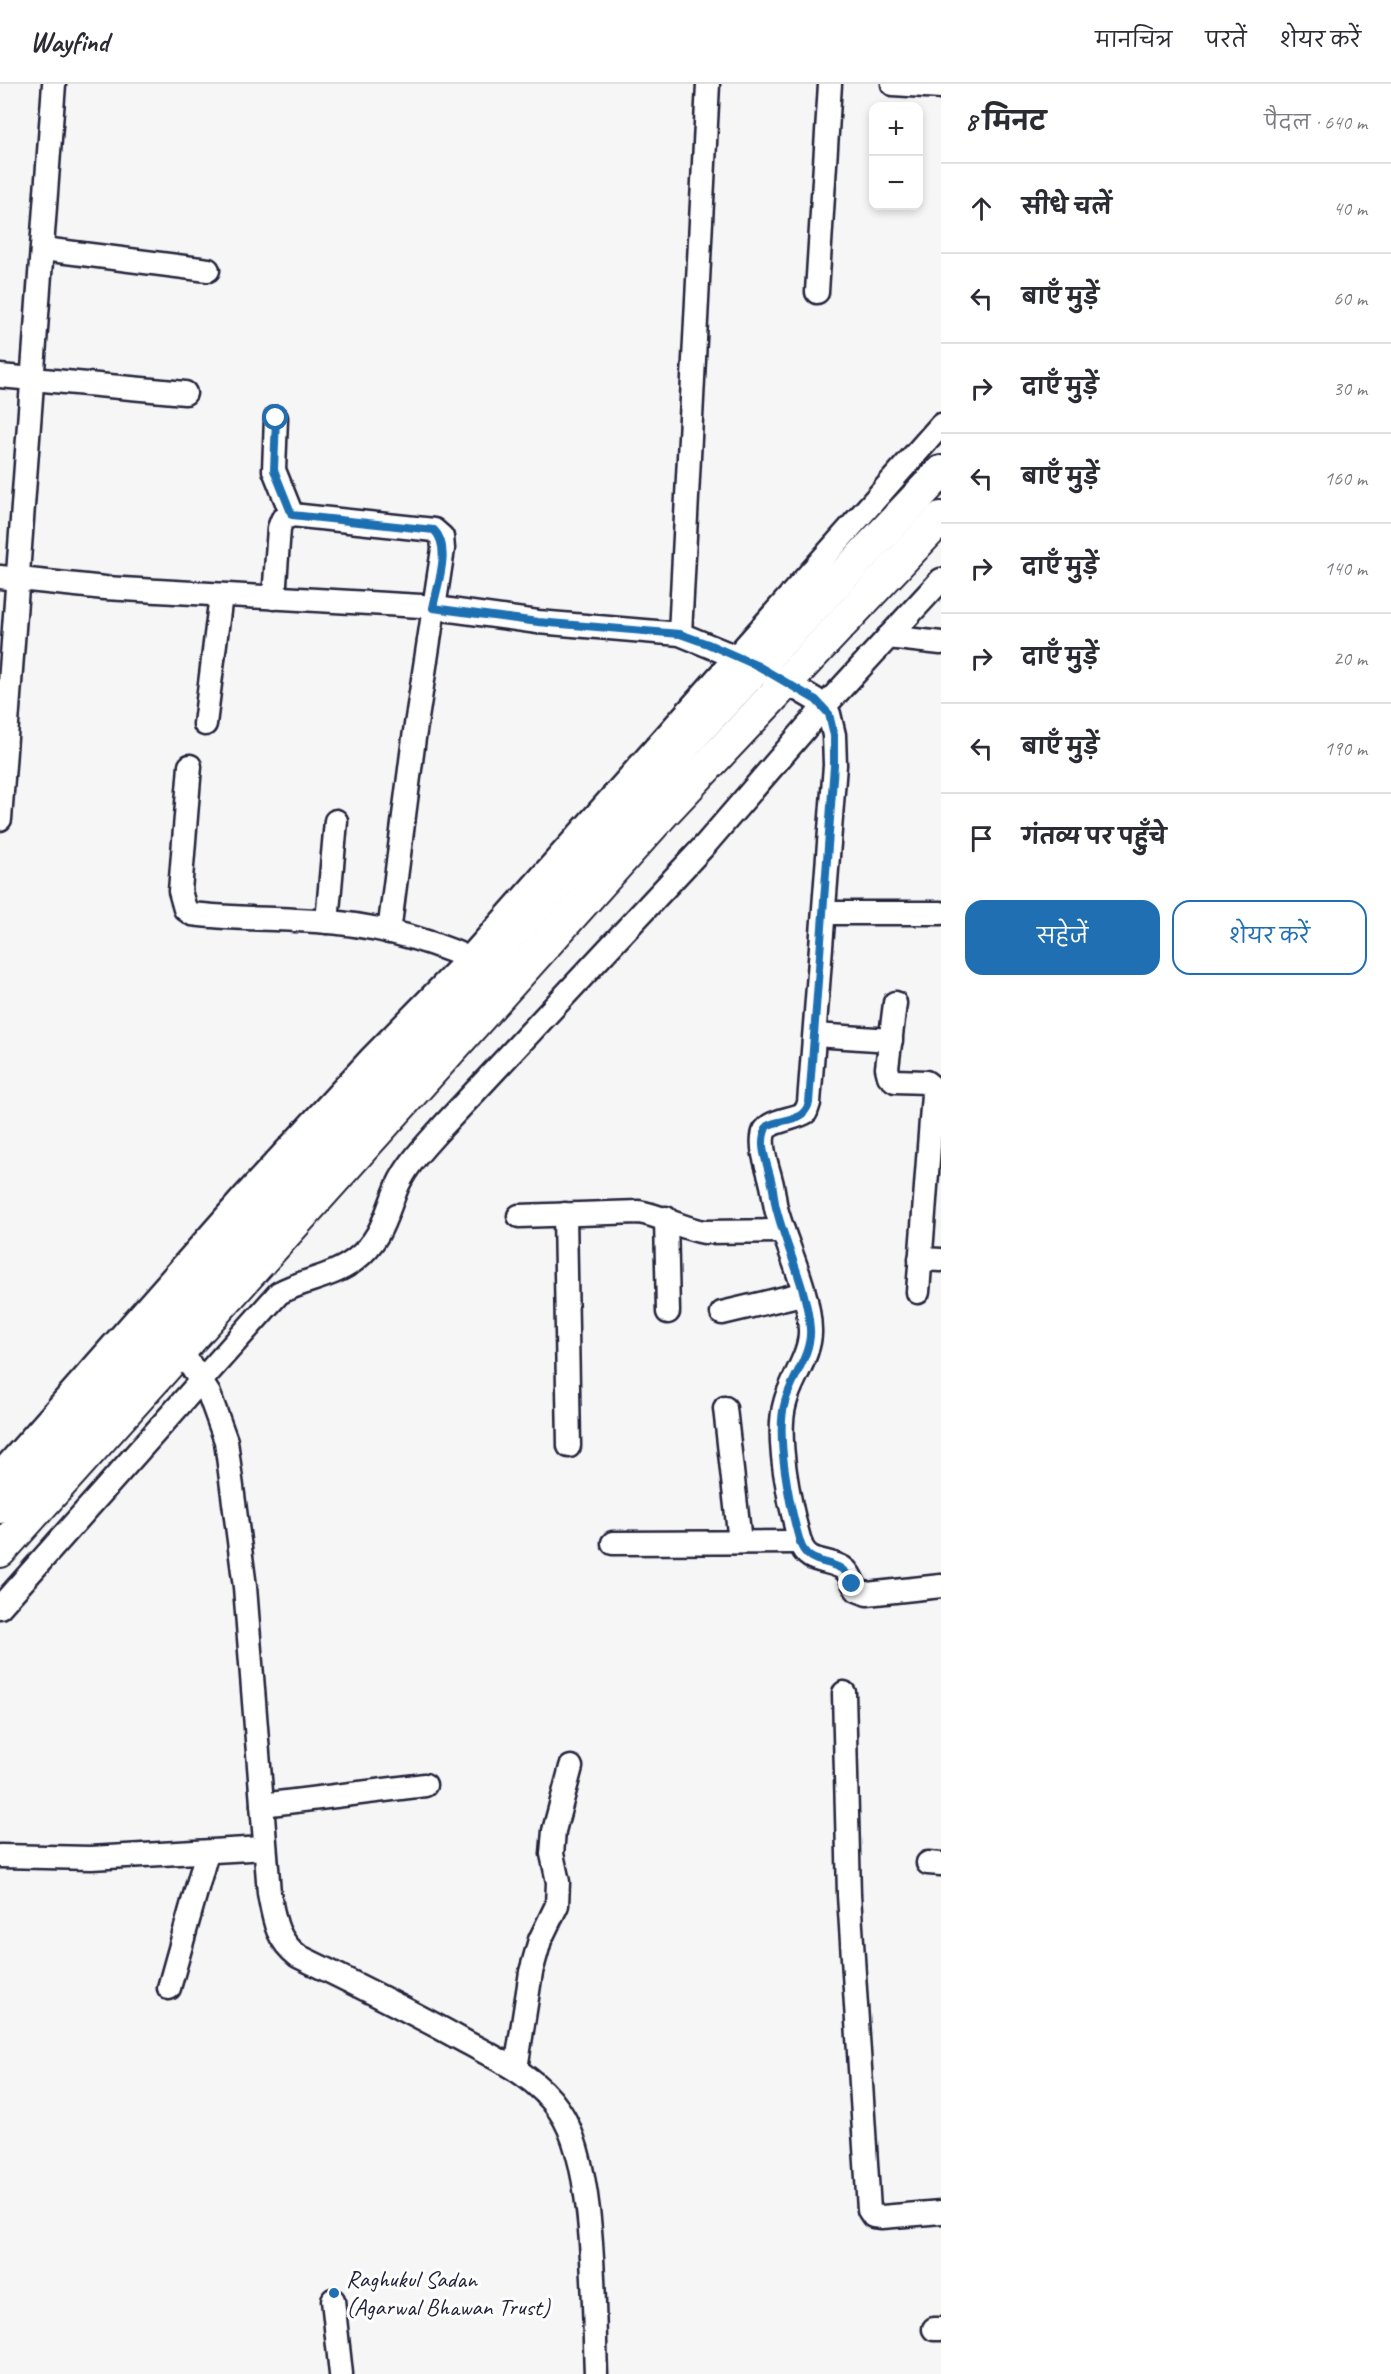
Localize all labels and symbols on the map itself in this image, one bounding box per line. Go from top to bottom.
route start [262,404,288,430]
route end [838,1570,864,1596]
place label: Raghukul Sadan (Agarwal Bhawan Trust) [346,2264,551,2322]
marker: Raghukul Sadan (Agarwal Bhawan Trust) [327,2286,341,2300]

